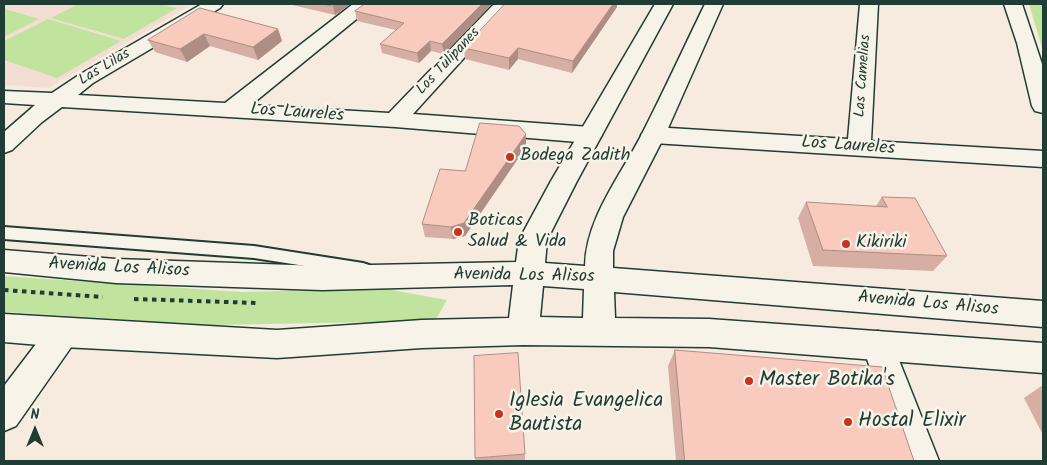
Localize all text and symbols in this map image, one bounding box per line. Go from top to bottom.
street label: Los Tulipanes [413,25,485,99]
street label: Las Camelias [852,34,876,118]
street label: Las Lilas [76,46,134,90]
street label: Los Laureles [249,100,345,128]
street label: Los Laureles [800,133,896,161]
place label: Bodega Zadith [520,146,630,168]
marker: Bodega Zadith [504,151,516,163]
place label: Boticas Salud & Vida [468,211,566,253]
marker: Boticas Salud & Vida [452,226,464,238]
place label: Kikiriki [856,233,907,255]
marker: Kikiriki [840,238,852,250]
street label: Avenida Los Alisos [48,255,190,283]
street label: Avenida Los Alisos [453,265,595,289]
street label: Avenida Los Alisos [857,288,999,322]
place label: Master Botika's [759,368,895,394]
marker: Master Botika's [743,375,755,387]
place label: Iglesia Evangelica Bautista [509,389,663,439]
text: N [31,404,39,426]
north arrow [10,405,60,455]
marker: Iglesia Evangelica Bautista [493,408,505,420]
place label: Hostal Elixir [858,409,965,435]
marker: Hostal Elixir [842,416,854,428]

